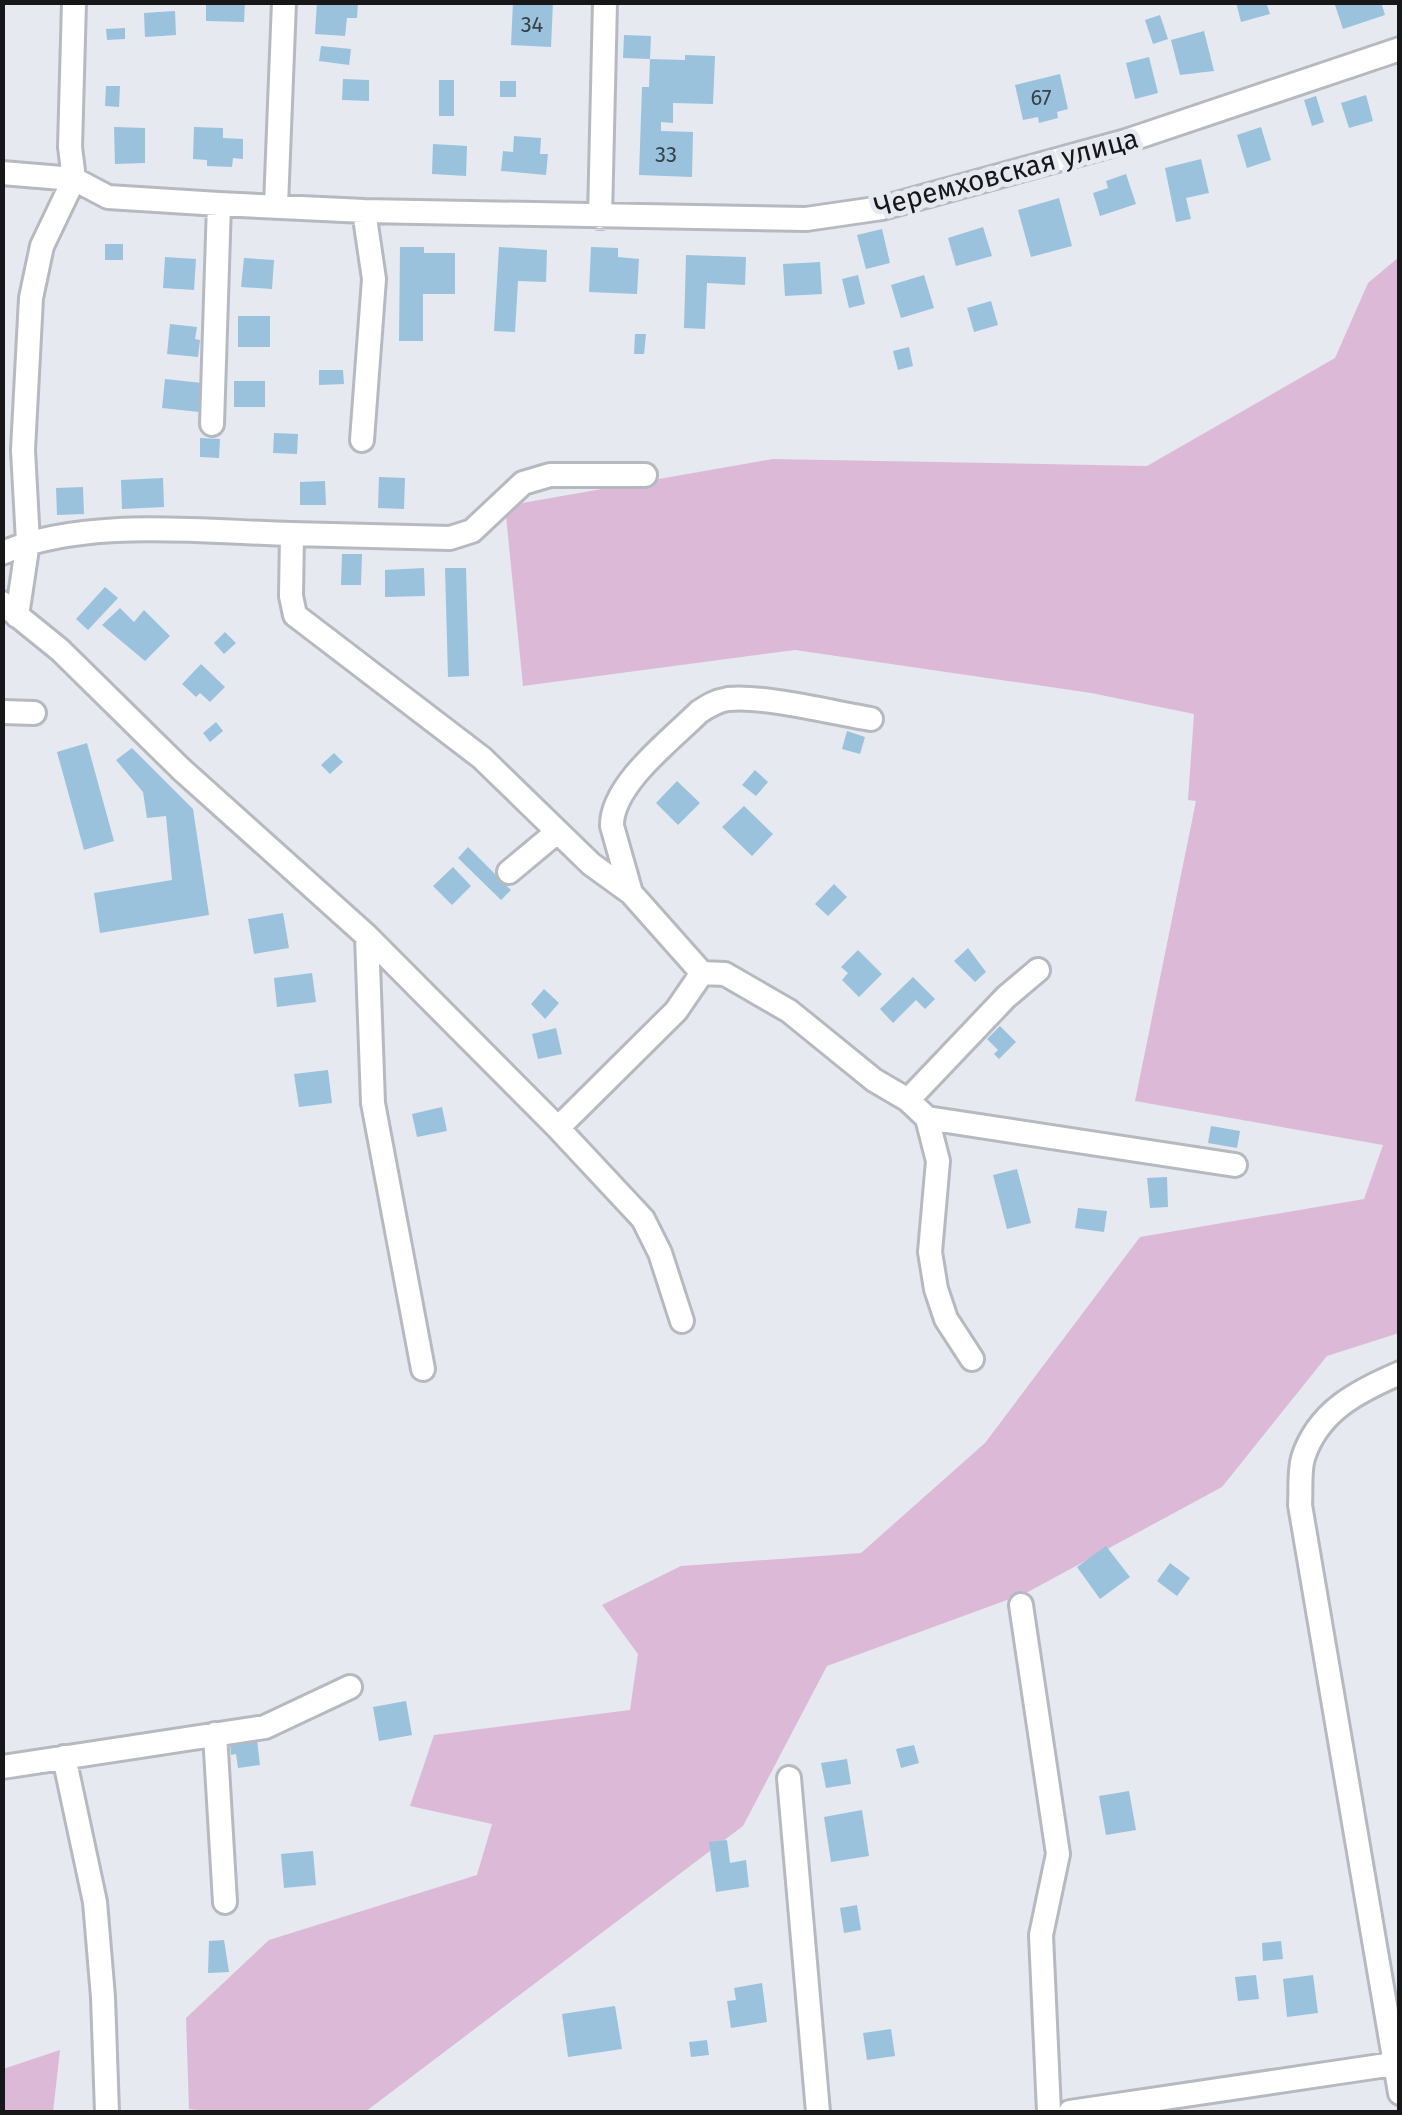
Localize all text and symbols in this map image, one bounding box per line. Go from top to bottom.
house number: 34 [521,11,544,38]
house number: 67 [1031,84,1052,111]
street label: Черемховская улица [870,121,1142,224]
house number: 33 [655,141,677,168]

